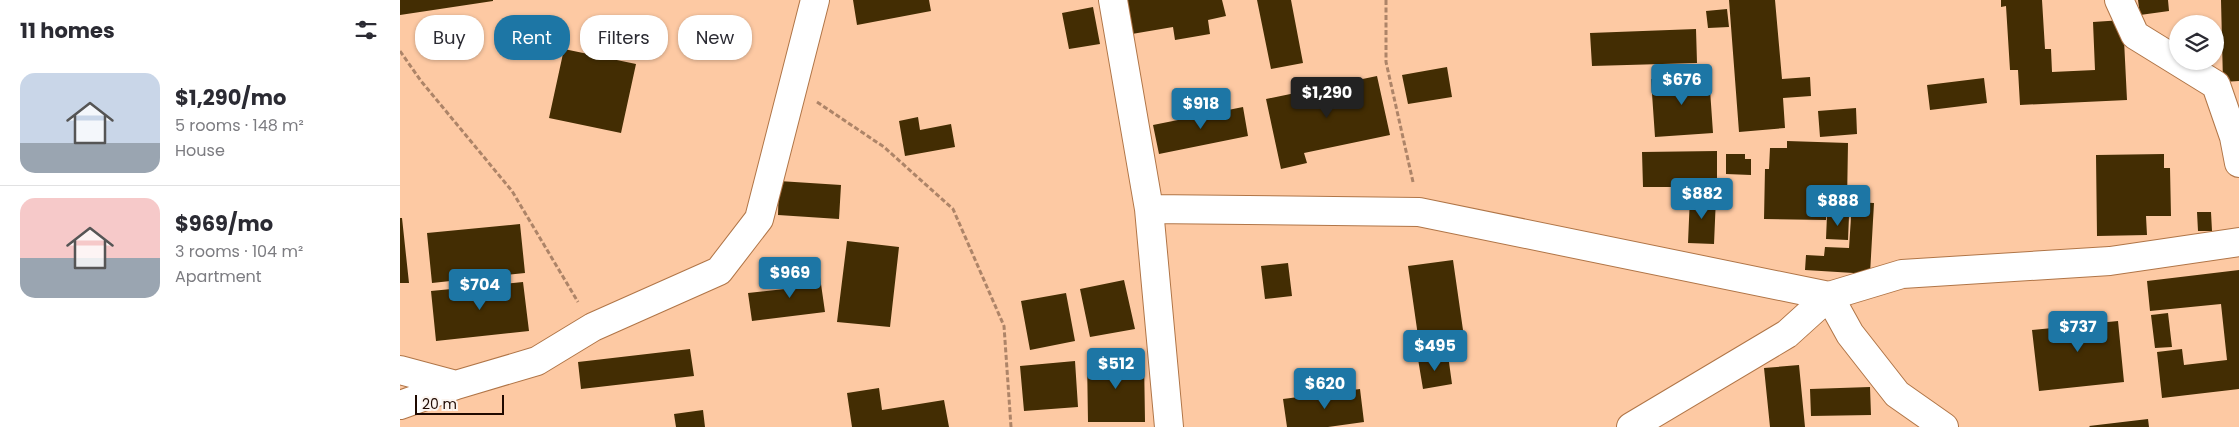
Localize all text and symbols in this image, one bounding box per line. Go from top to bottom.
chip: Buy [415,15,484,60]
chip: Rent [494,15,570,60]
chip: Filters [580,15,668,60]
chip: New [678,15,752,60]
map controls [2169,15,2224,70]
button: layers [2169,15,2224,70]
text: 11 homes [20,16,115,45]
icon: filters [352,16,380,44]
pin: $676 [1652,64,1712,106]
text: $676 [1662,68,1702,91]
pin: $1,290 [1286,76,1368,119]
text: $1,290 [1302,81,1352,104]
text: $1,290/mo [175,83,286,112]
pin: $918 [1171,88,1231,130]
text: $918 [1183,92,1219,115]
icon: home [60,93,120,153]
text: 5 rooms · 148 m² [175,114,304,137]
text: House [175,139,225,162]
pin: $882 [1672,178,1732,220]
text: $882 [1682,182,1722,205]
pin: $888 [1808,184,1868,227]
text: $888 [1817,189,1859,212]
text: $969/mo [175,209,273,238]
icon: home [60,218,120,278]
text: 3 rooms · 104 m² [175,240,303,263]
pin: $969 [760,256,820,299]
text: $969 [770,261,810,284]
text: Apartment [175,265,262,288]
pin: $704 [450,268,510,311]
text: $704 [460,273,500,296]
pin: $737 [2048,310,2108,353]
text: $737 [2059,315,2097,338]
pin: $495 [1405,330,1465,372]
text: $495 [1414,334,1456,357]
pin: $512 [1086,348,1146,390]
text: $512 [1098,352,1134,375]
pin: $620 [1295,368,1355,410]
text: $620 [1305,372,1345,395]
scale bar [415,392,504,415]
text: 20 m [422,394,457,414]

